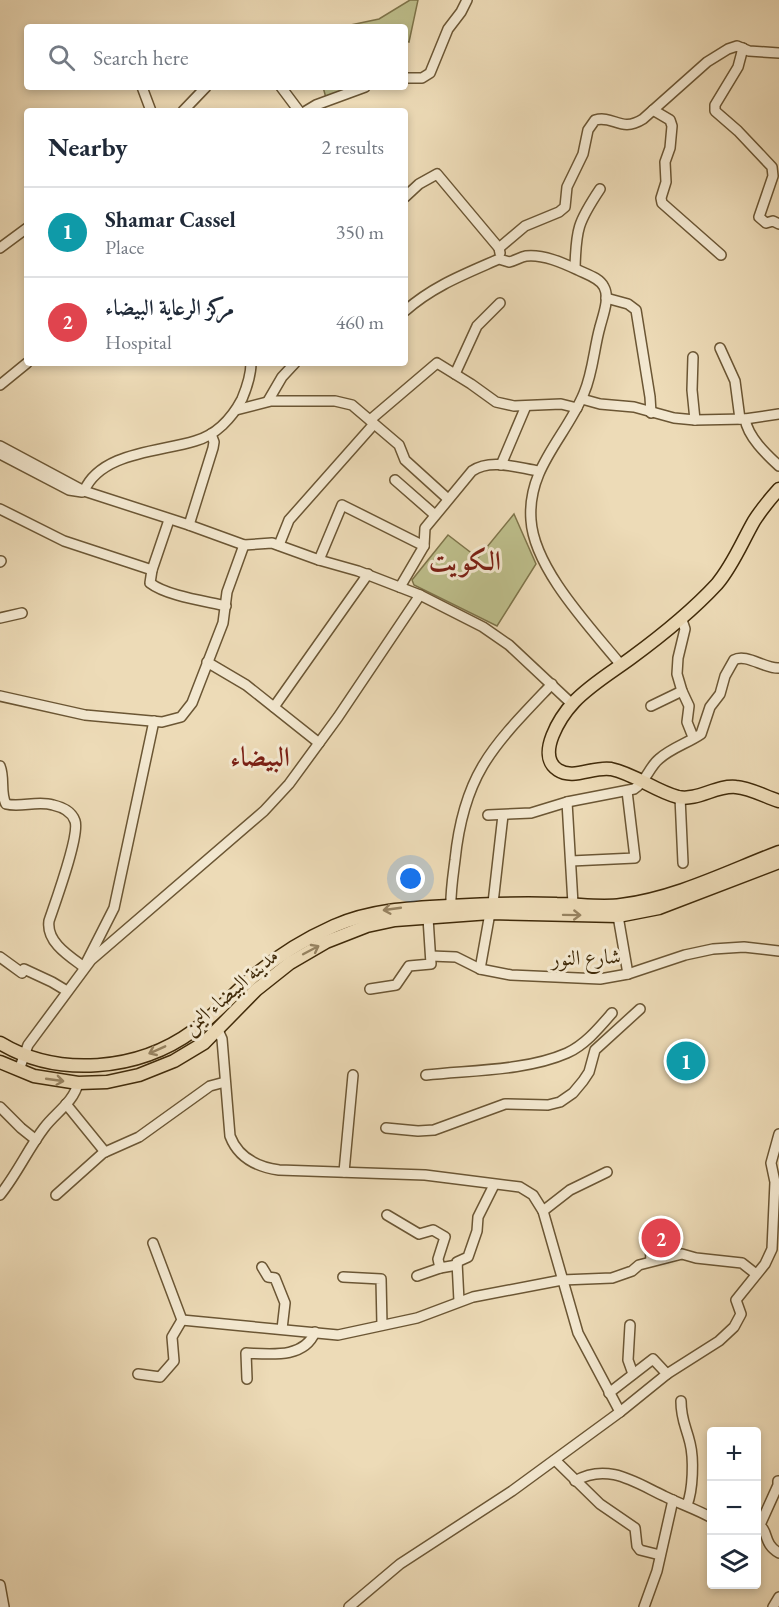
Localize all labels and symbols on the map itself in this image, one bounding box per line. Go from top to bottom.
district label: الكويت [429,543,501,578]
district label: البيضاء [230,739,290,774]
your location [396,864,425,893]
one-way arrow [383,904,402,915]
one-way arrow [562,909,582,921]
street label: مدينة البيضاء اليمن [176,942,284,1041]
street label: شارع النور [549,942,621,977]
one-way arrow [302,944,319,956]
pin: 1 [666,1038,706,1084]
one-way arrow [148,1045,166,1057]
one-way arrow [45,1075,65,1086]
pin: 2 [642,1216,680,1260]

